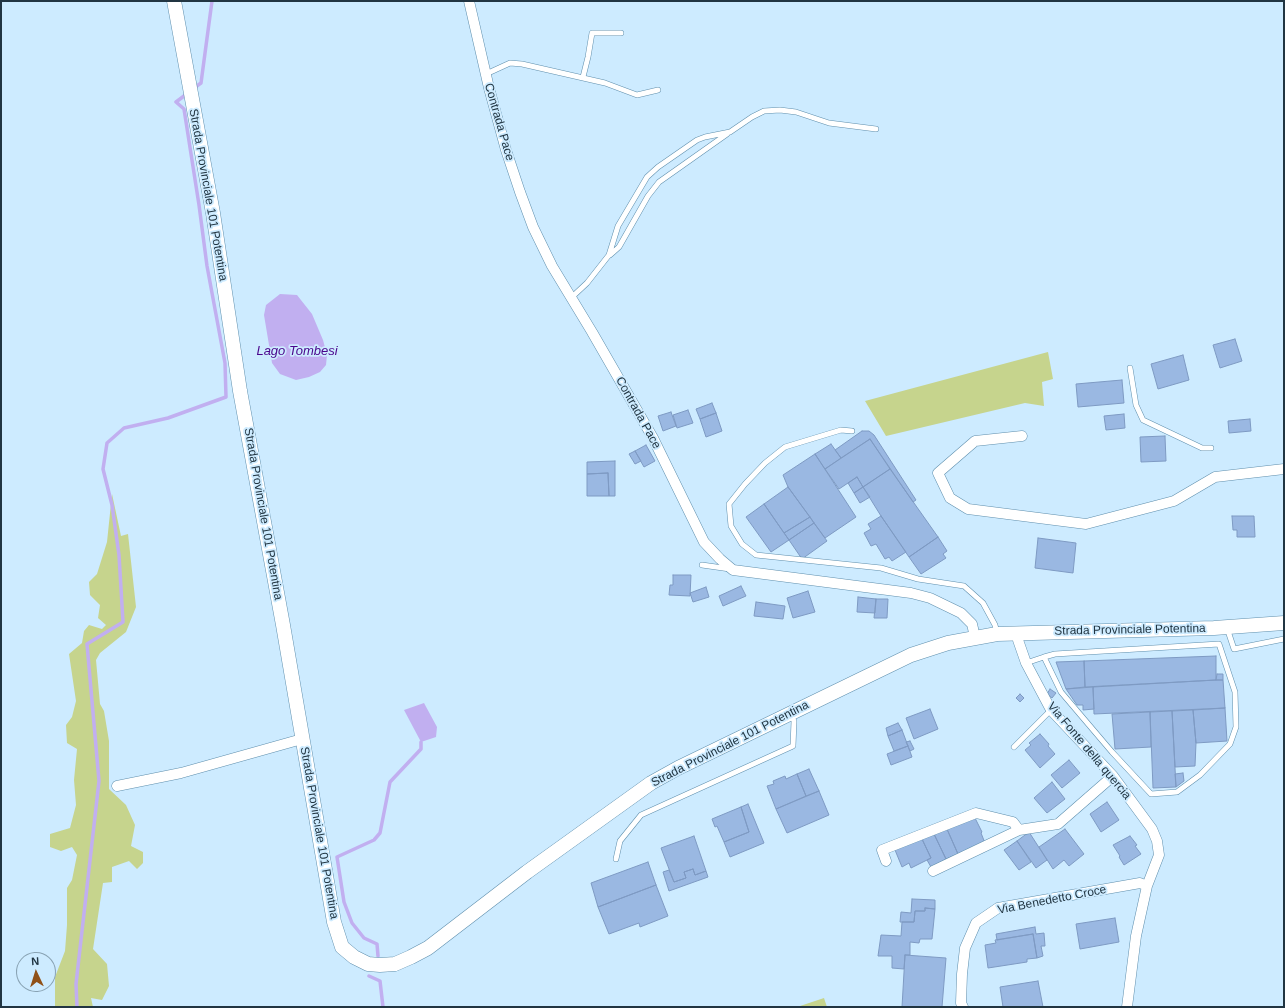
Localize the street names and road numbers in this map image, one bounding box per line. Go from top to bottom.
street label: Contrada Pace [481,82,517,162]
street label: Strada Provinciale 101 Potentina [186,108,230,282]
street label: Contrada Pace [612,375,664,451]
street label: Strada Provinciale 101 Potentina [241,427,285,601]
street label: Strada Provinciale Potentina [1054,621,1206,639]
street label: Strada Provinciale 101 Potentina [649,698,811,790]
street label: Via Fonte della quercia [1044,699,1134,803]
street label: Strada Provinciale 101 Potentina [297,746,341,920]
street label: Via Benedetto Croce [996,882,1108,918]

